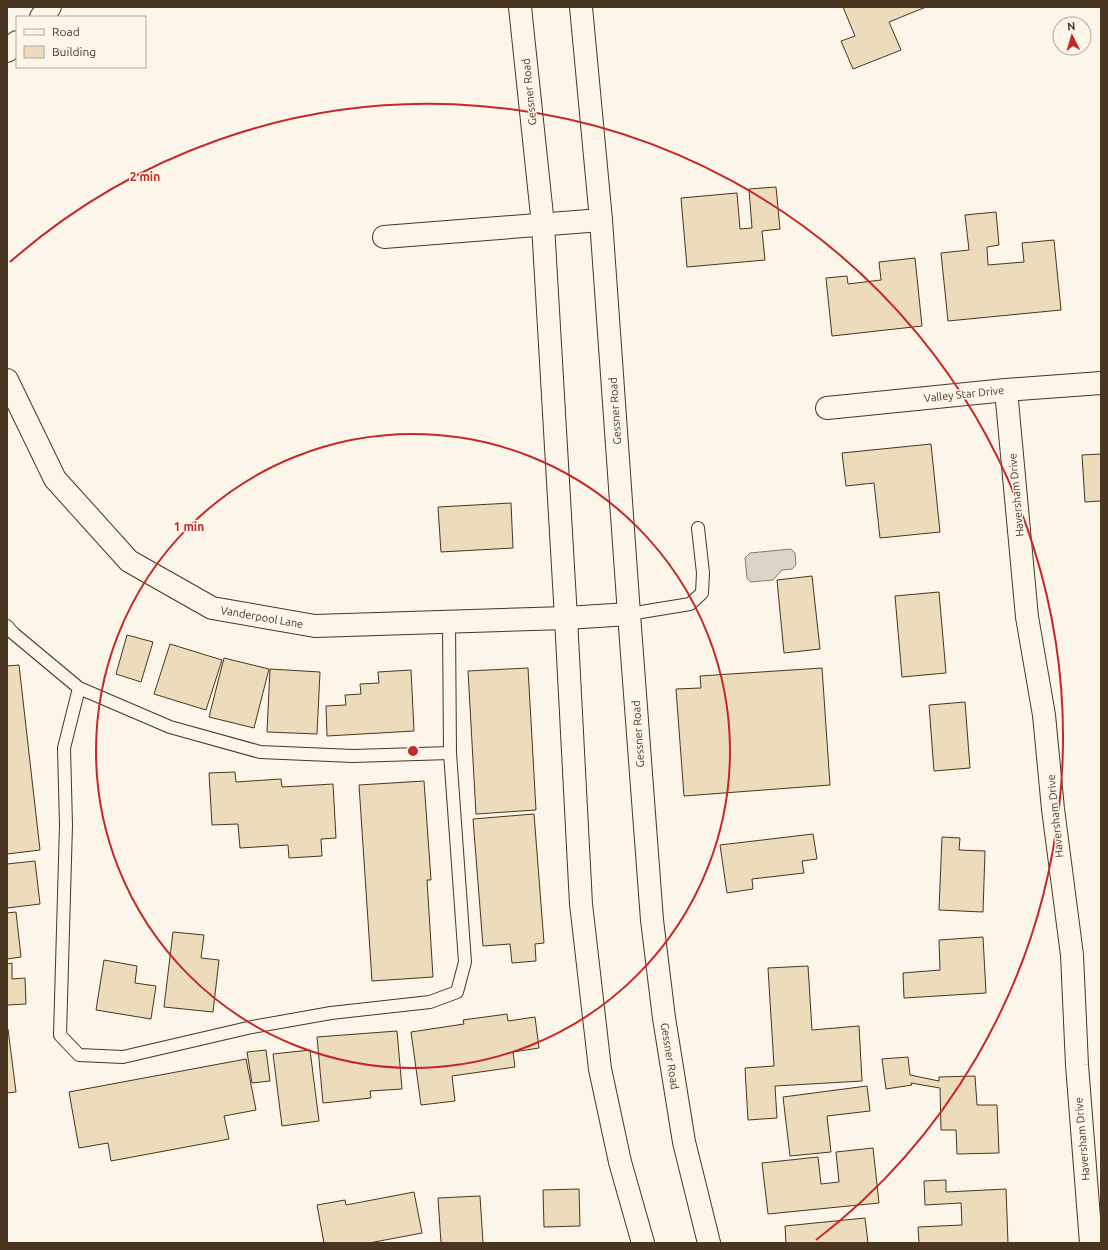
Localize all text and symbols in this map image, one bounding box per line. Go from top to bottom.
legend [16,16,146,68]
north arrow [1052,16,1092,56]
text: N [1067,20,1076,32]
text: Road [52,25,80,38]
text: Building [52,45,96,58]
street label: Gessner Road [520,58,538,126]
text: 2 min [130,170,160,183]
street label: Gessner Road [607,377,623,445]
street label: Valley Star Drive [923,384,1005,404]
street label: Haversham Drive [1006,453,1026,537]
text: 1 min [174,520,204,533]
street label: Vanderpool Lane [220,604,304,630]
street label: Gessner Road [630,700,646,768]
centre of rings [406,744,420,758]
street label: Haversham Drive [1045,774,1065,858]
street label: Gessner Road [659,1022,681,1090]
street label: Haversham Drive [1072,1097,1092,1181]

